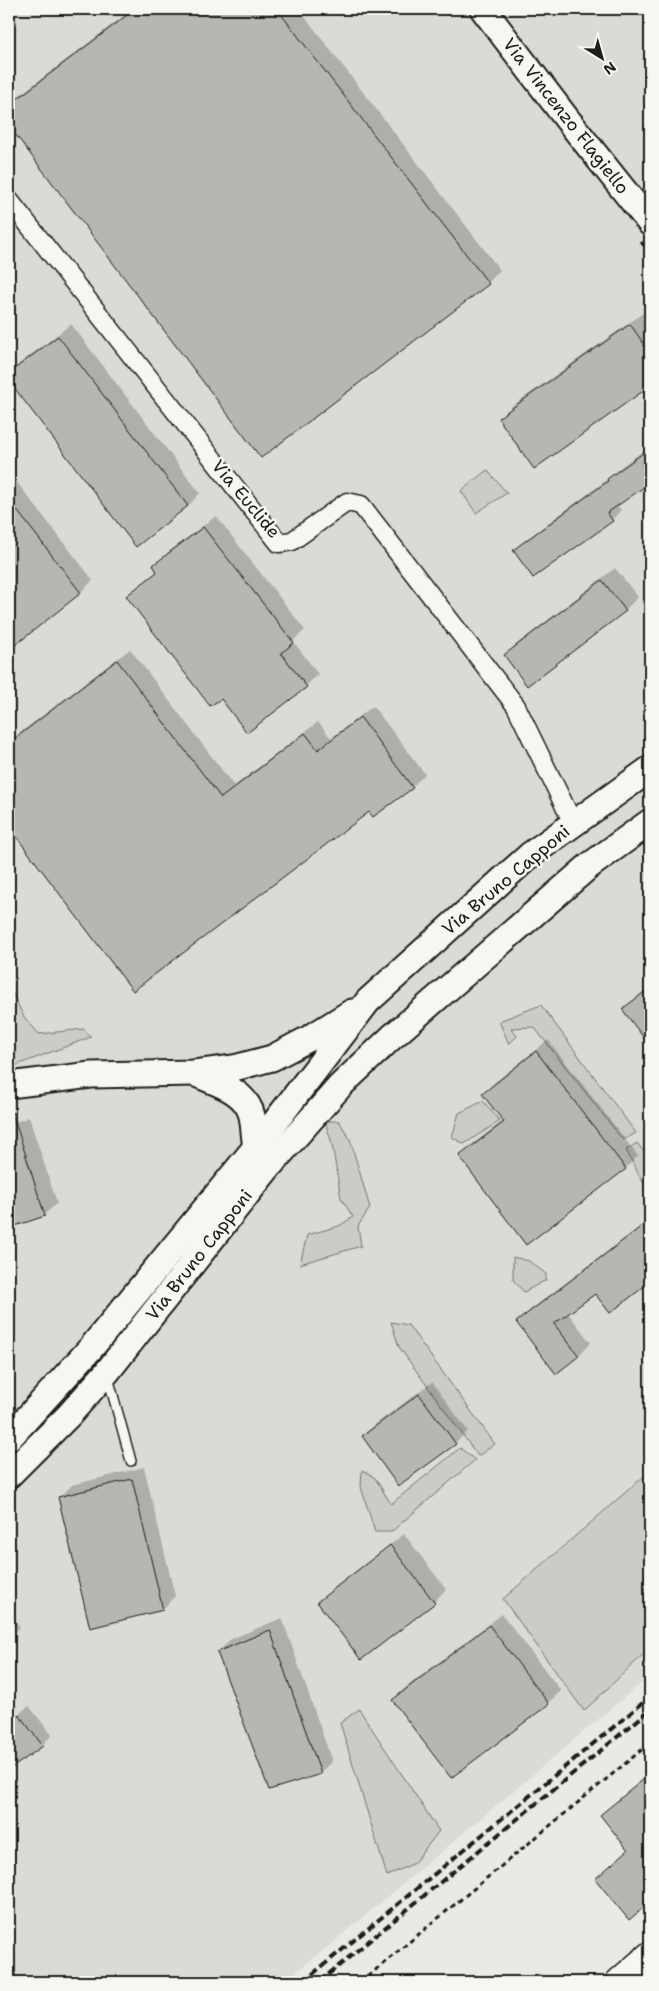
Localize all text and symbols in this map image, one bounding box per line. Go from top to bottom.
north arrow [576,32,626,82]
street label: Via Vincenzo Flagiello [497,33,635,199]
text: N [600,58,620,79]
street label: Via Euclide [206,455,286,543]
street label: Via Bruno Capponi [437,819,575,941]
street label: Via Bruno Capponi [140,1184,258,1326]

